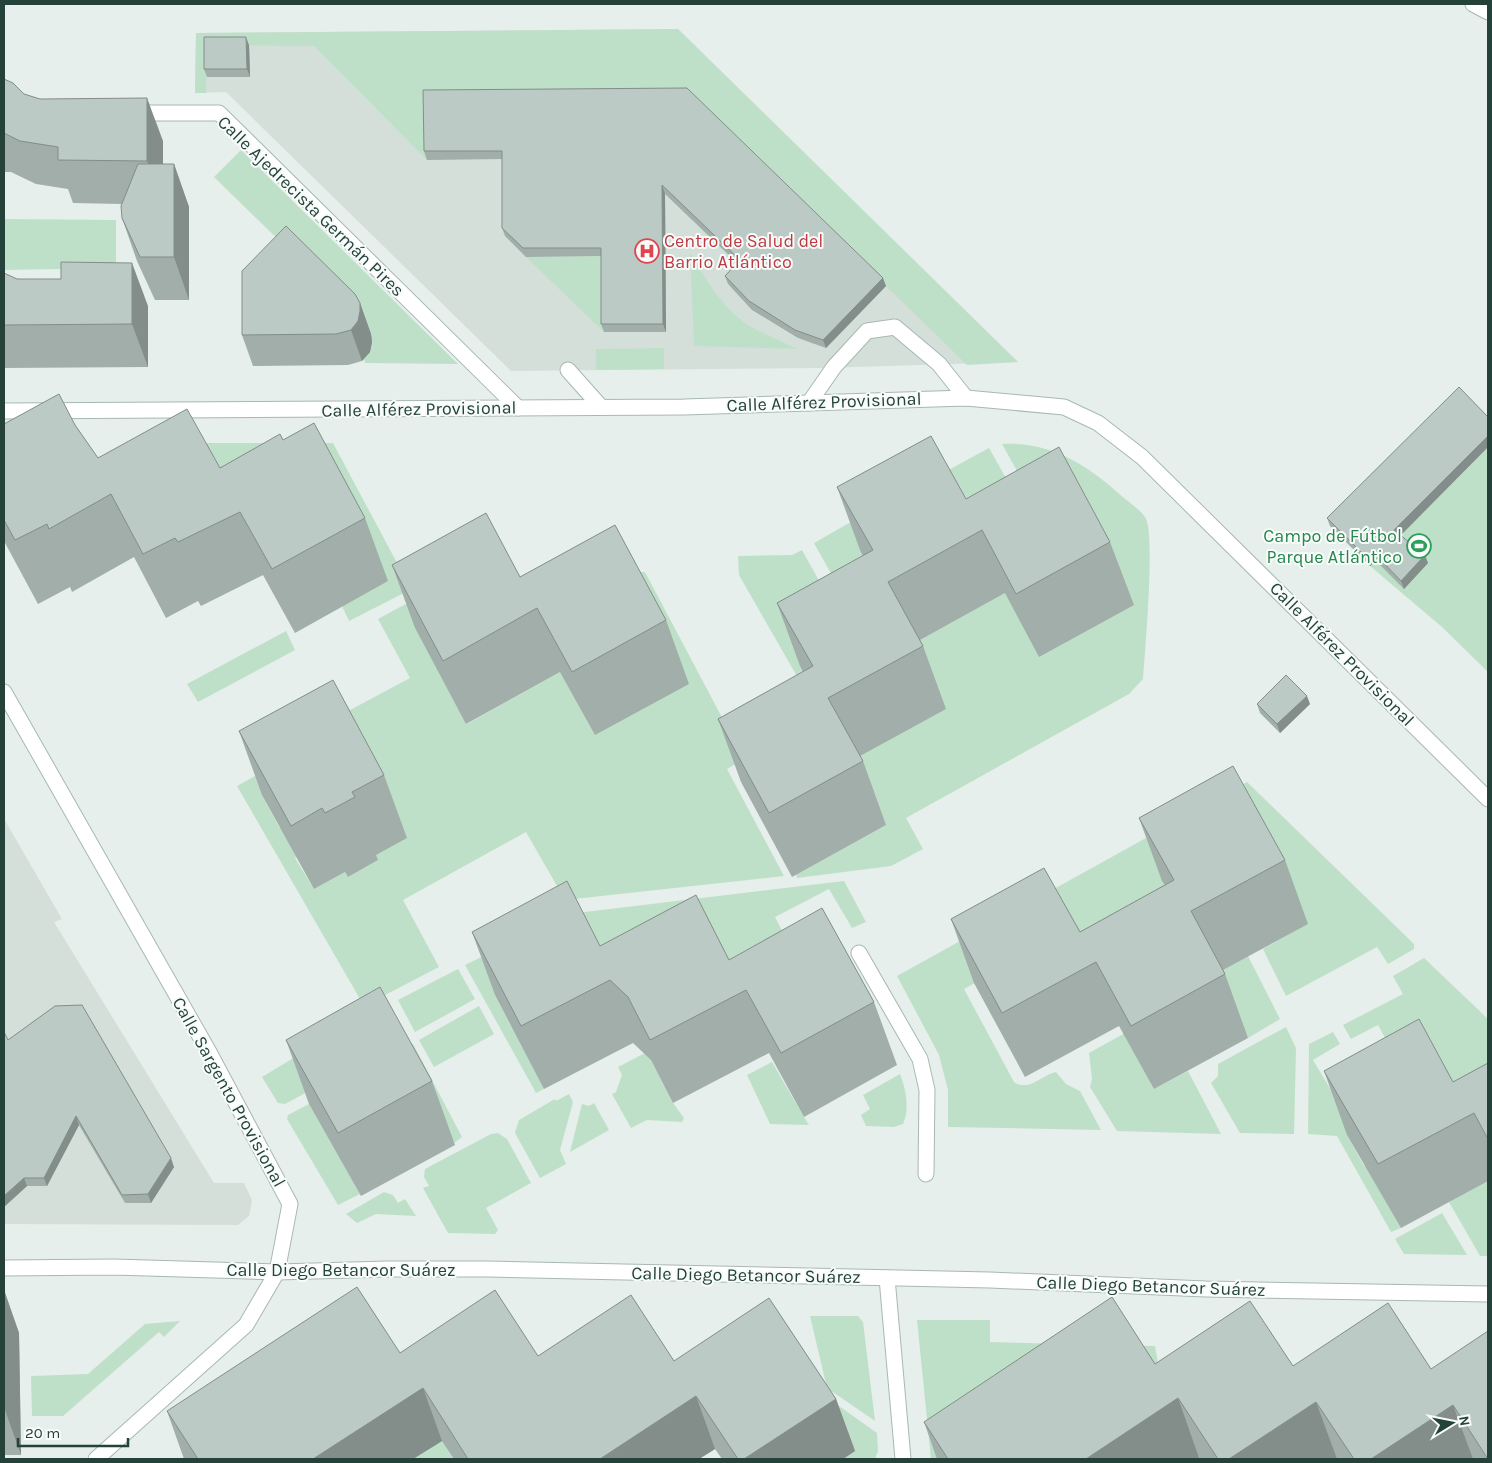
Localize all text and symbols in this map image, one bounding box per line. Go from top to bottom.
street label: Calle Ajedrecista Germán Pires [213,111,409,301]
place label: Centro de Salud del Barrio Atlántico [664,230,823,273]
hospital icon: Centro de Salud del Barrio Atlántico [634,238,660,264]
street label: Calle Alférez Provisional [726,388,922,416]
street label: Calle Alférez Provisional [321,396,517,422]
place label: Campo de Fútbol Parque Atlántico [1263,525,1402,568]
sports icon: Campo de Fútbol Parque Atlántico [1406,533,1432,559]
street label: Calle Alférez Provisional [1265,577,1419,731]
street label: Calle Sargento Provisional [168,993,290,1191]
street label: Calle Diego Betancor Suárez [226,1259,456,1281]
street label: Calle Diego Betancor Suárez [631,1262,861,1288]
street label: Calle Diego Betancor Suárez [1036,1271,1266,1301]
north arrow [1427,1398,1477,1448]
text: N [1455,1414,1474,1427]
scale bar [18,1416,128,1448]
text: 20 m [25,1424,60,1442]

